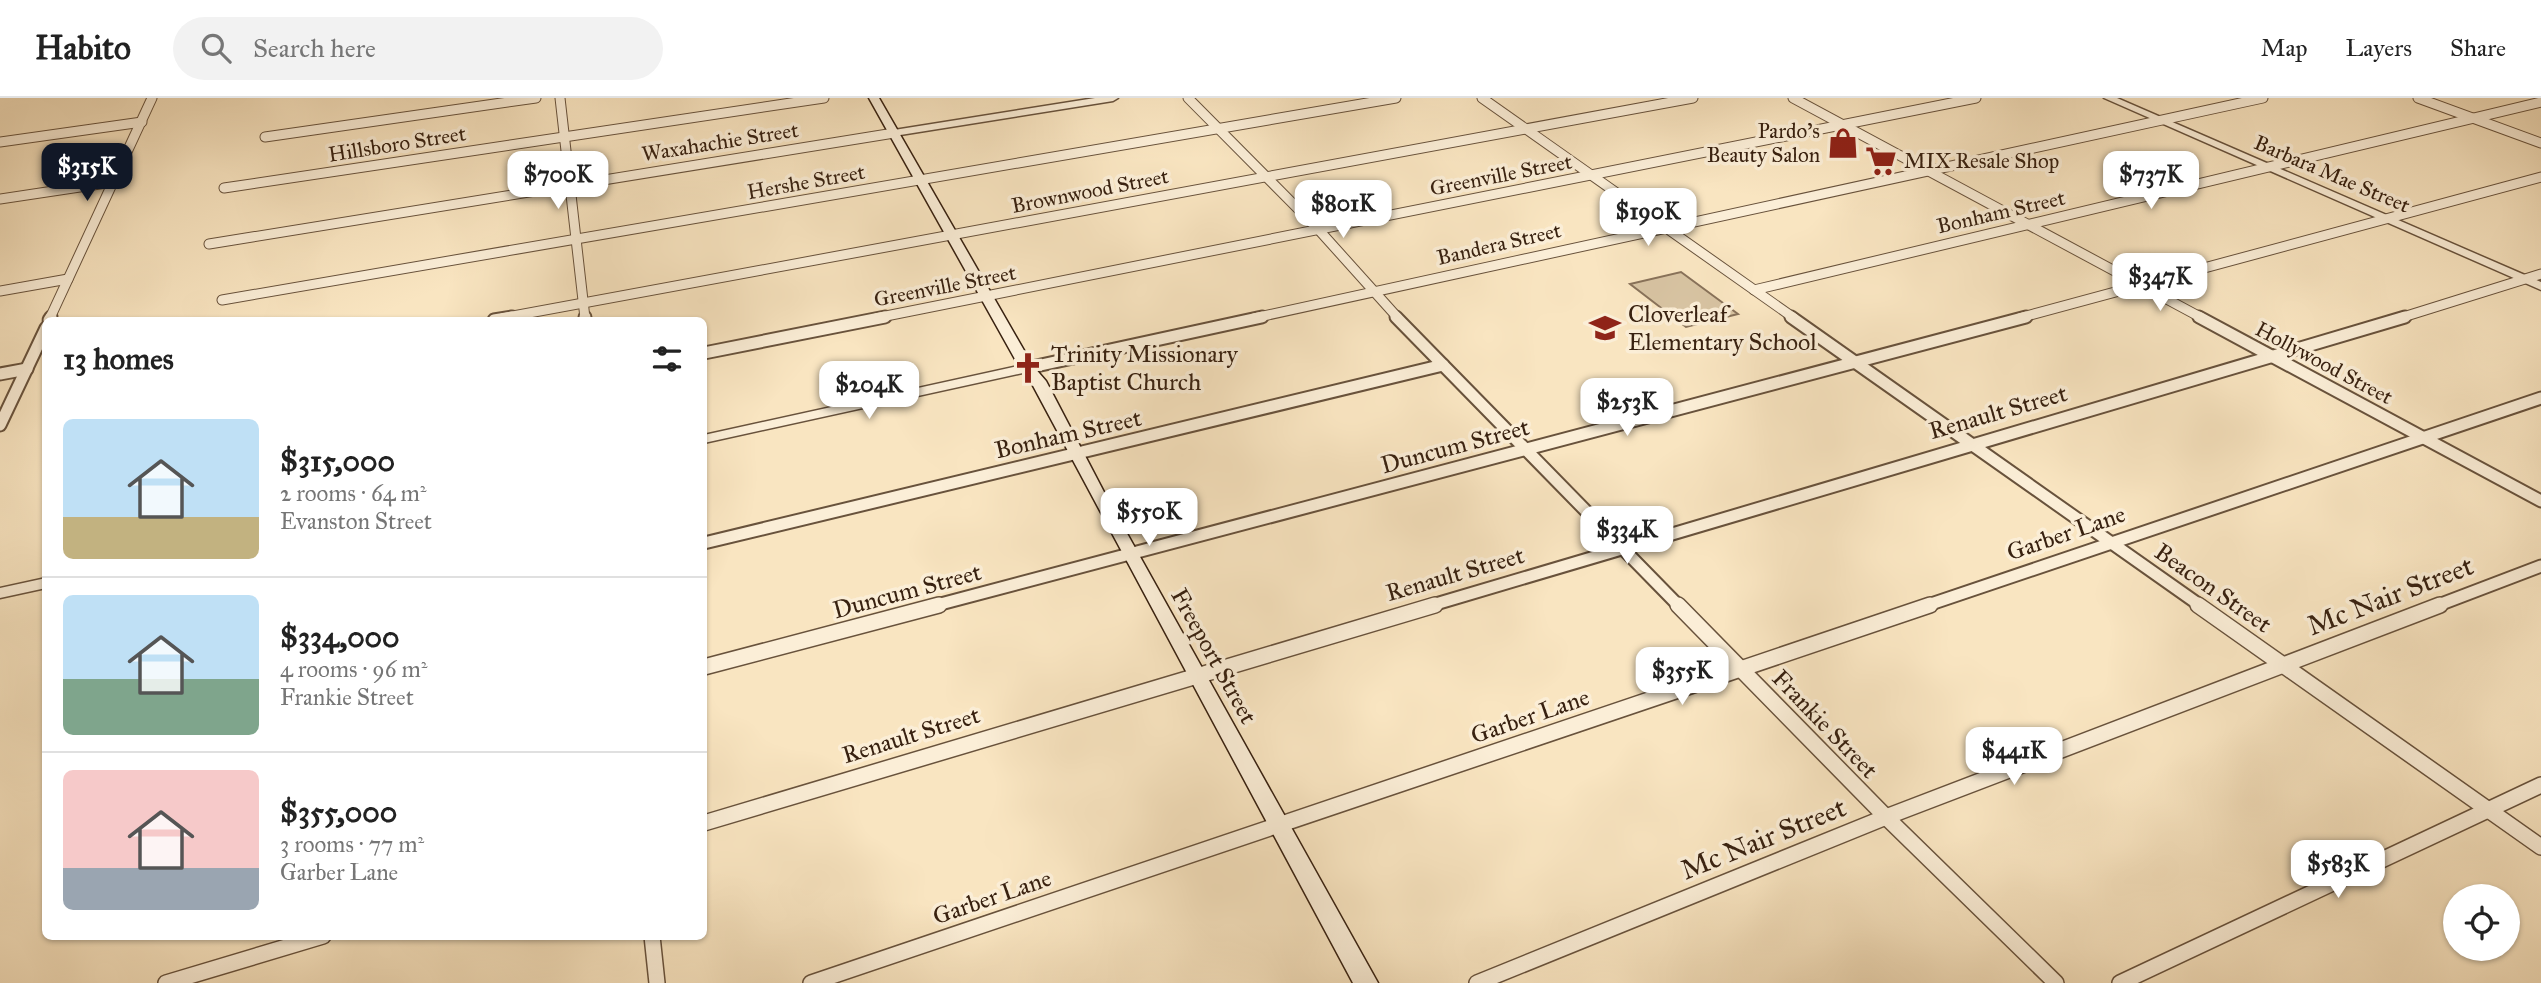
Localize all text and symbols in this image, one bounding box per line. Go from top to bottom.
search box [173,17,663,80]
text: Habito [35,28,131,68]
icon: search [197,29,235,67]
text: Search here [253,32,376,64]
text: Map [2261,33,2308,63]
text: Layers [2346,33,2412,63]
text: Share [2450,33,2506,63]
street label: Waxahachie Street [640,117,801,167]
place label: Pardo's Beauty Salon [1707,118,1820,168]
street label: Hillsboro Street [326,120,468,168]
shop icon: Pardo's Beauty Salon [1826,126,1860,160]
street label: Barbara Mae Street [2250,129,2414,219]
pin: $315K [38,144,136,203]
supermarket icon: MIX Resale Shop [1864,144,1898,178]
street label: Greenville Street [1428,148,1575,202]
place label: MIX Resale Shop [1904,148,2059,174]
text: $315K [58,152,116,180]
pin: $700K [509,152,607,211]
pin: $737K [2102,152,2200,211]
street label: Hershe Street [745,159,868,205]
text: $700K [523,160,593,188]
text: $737K [2119,160,2183,188]
street label: Brownwood Street [1009,163,1171,219]
pin: $801K [1294,180,1392,240]
street label: Bonham Street [1934,184,2068,239]
pin: $190K [1599,188,1697,248]
text: $801K [1311,189,1375,217]
text: $190K [1616,197,1680,225]
street label: Bandera Street [1434,217,1564,271]
pin: $347K [2111,254,2209,313]
street label: Greenville Street [872,259,1019,313]
text: $347K [2128,262,2192,290]
place label: Cloverleaf Elementary School [1628,299,1817,357]
school or university icon: Cloverleaf Elementary School [1588,311,1622,345]
street label: Hollywood Street [2251,316,2398,410]
place label: Trinity Missionary Baptist Church [1051,339,1239,397]
icon: filters [648,340,686,378]
text: 13 homes [63,341,174,377]
church icon: Trinity Missionary Baptist Church [1011,351,1045,385]
pin: $204K [820,362,918,421]
text: $204K [835,370,903,398]
pin: $253K [1578,378,1676,438]
street label: Renault Street [1925,378,2071,446]
text: $253K [1596,387,1658,415]
street label: Bonham Street [992,402,1145,465]
street label: Duncum Street [1377,412,1533,480]
text: $315,000 [280,443,395,479]
icon: home [119,447,203,531]
text: 2 rooms · 64 m² [280,479,426,507]
pin: $550K [1100,489,1198,548]
text: $550K [1117,497,1181,525]
street label: Garber Lane [2003,499,2129,567]
pin: $334K [1578,506,1676,566]
text: Evanston Street [280,507,432,535]
text: $334K [1596,515,1658,543]
street label: Beacon Street [2149,537,2278,640]
street label: Renault Street [1382,540,1528,608]
street label: Mc Nair Street [2302,548,2478,643]
street label: Duncum Street [829,557,985,625]
street label: Freeport Street [1164,583,1264,730]
text: $334,000 [280,619,400,655]
icon: home [119,623,203,707]
pin: $355K [1633,648,1731,707]
text: 4 rooms · 96 m² [280,655,427,683]
text: $355K [1652,656,1712,684]
street label: Frankie Street [1766,663,1885,785]
street label: Garber Lane [1467,682,1593,750]
text: Frankie Street [280,683,414,711]
street label: Renault Street [839,700,984,770]
pin: $441K [1965,728,2063,787]
text: $441K [1982,736,2046,764]
street label: Mc Nair Street [1675,789,1851,888]
text: $355,000 [280,794,397,830]
icon: home [119,798,203,882]
text: 3 rooms · 77 m² [280,830,424,858]
pin: $583K [2289,840,2387,900]
text: $583K [2307,849,2369,877]
text: Garber Lane [280,858,398,886]
street label: Garber Lane [929,863,1055,931]
map controls [2443,884,2520,961]
button: locate [2443,884,2520,961]

